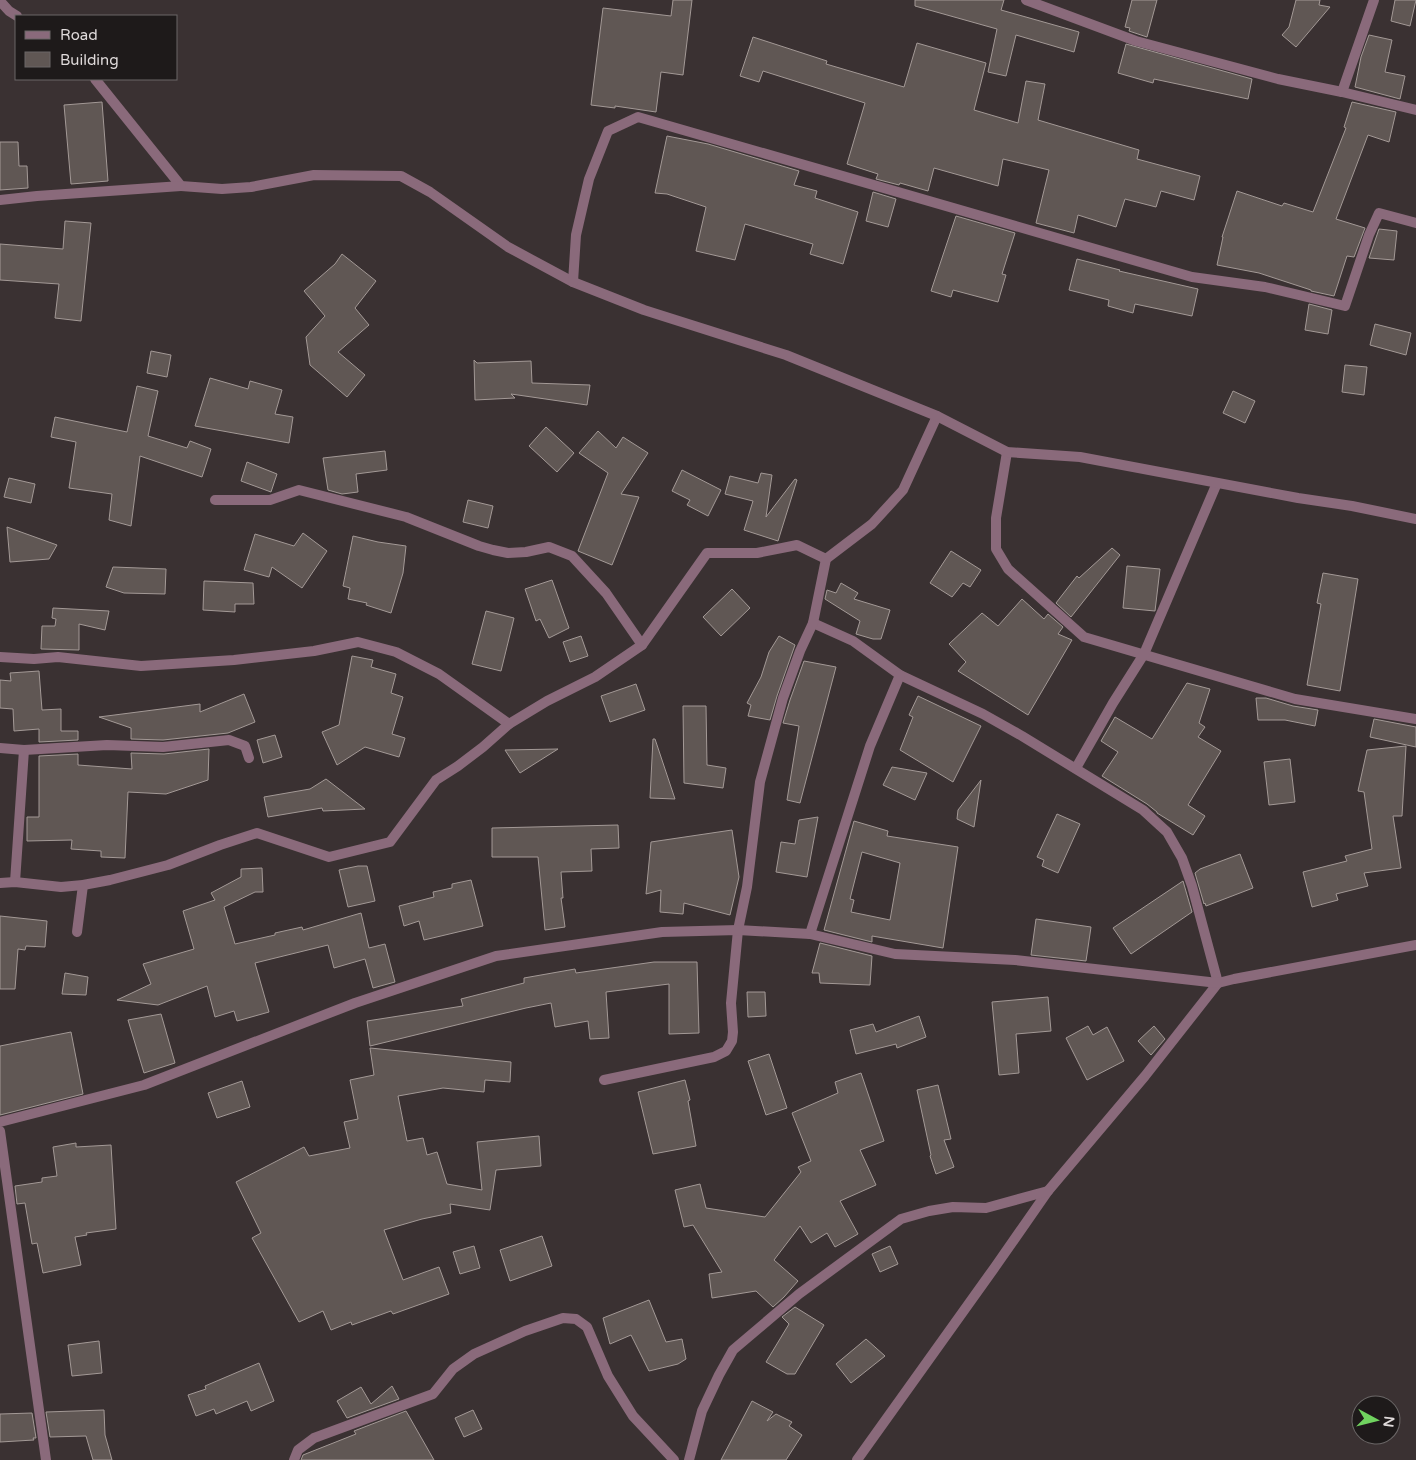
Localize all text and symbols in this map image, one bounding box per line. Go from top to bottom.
legend [15,15,178,80]
text: Road [60,26,98,44]
text: Building [60,51,119,69]
north arrow [1351,1395,1401,1445]
text: N [1379,1415,1398,1428]

